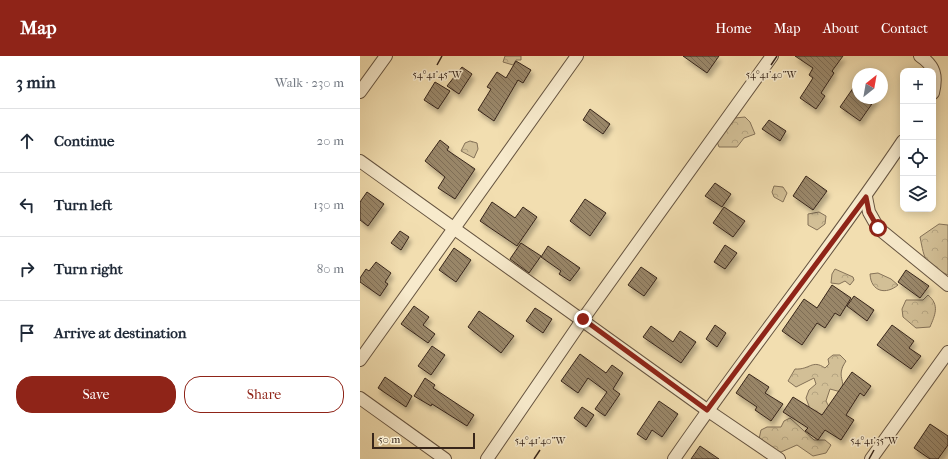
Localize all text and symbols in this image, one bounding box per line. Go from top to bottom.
text: Map [20,17,56,39]
text: Home [715,20,752,37]
text: Map [774,20,801,37]
text: About [823,20,859,37]
text: Contact [881,20,928,37]
north arrow [852,68,888,104]
map controls [900,68,936,212]
button: + [900,68,936,104]
text: 54°41'45"W [412,69,463,81]
text: 54°41'40"W [746,69,797,81]
text: 3 min [16,72,56,92]
text: Walk · 230 m [275,75,344,90]
button: − [900,104,936,140]
icon: ahead [16,130,38,152]
text: Continue [54,132,114,150]
text: 20 m [317,133,344,148]
button: locate [900,140,936,176]
button: layers [900,176,936,212]
icon: left [16,194,38,216]
text: Turn left [54,196,112,214]
text: 130 m [313,197,344,212]
route start [869,219,887,237]
icon: right [16,258,38,280]
text: Turn right [54,260,123,278]
text: 80 m [317,261,344,276]
route end [574,310,592,328]
icon: arrive [16,322,38,344]
text: Arrive at destination [54,324,186,342]
button: Save [16,376,176,413]
button: Share [184,376,344,413]
scale bar [372,431,475,450]
text: 50 m [378,433,400,446]
text: 54°41'40"W [515,435,566,447]
text: 54°41'35"W [850,435,899,447]

